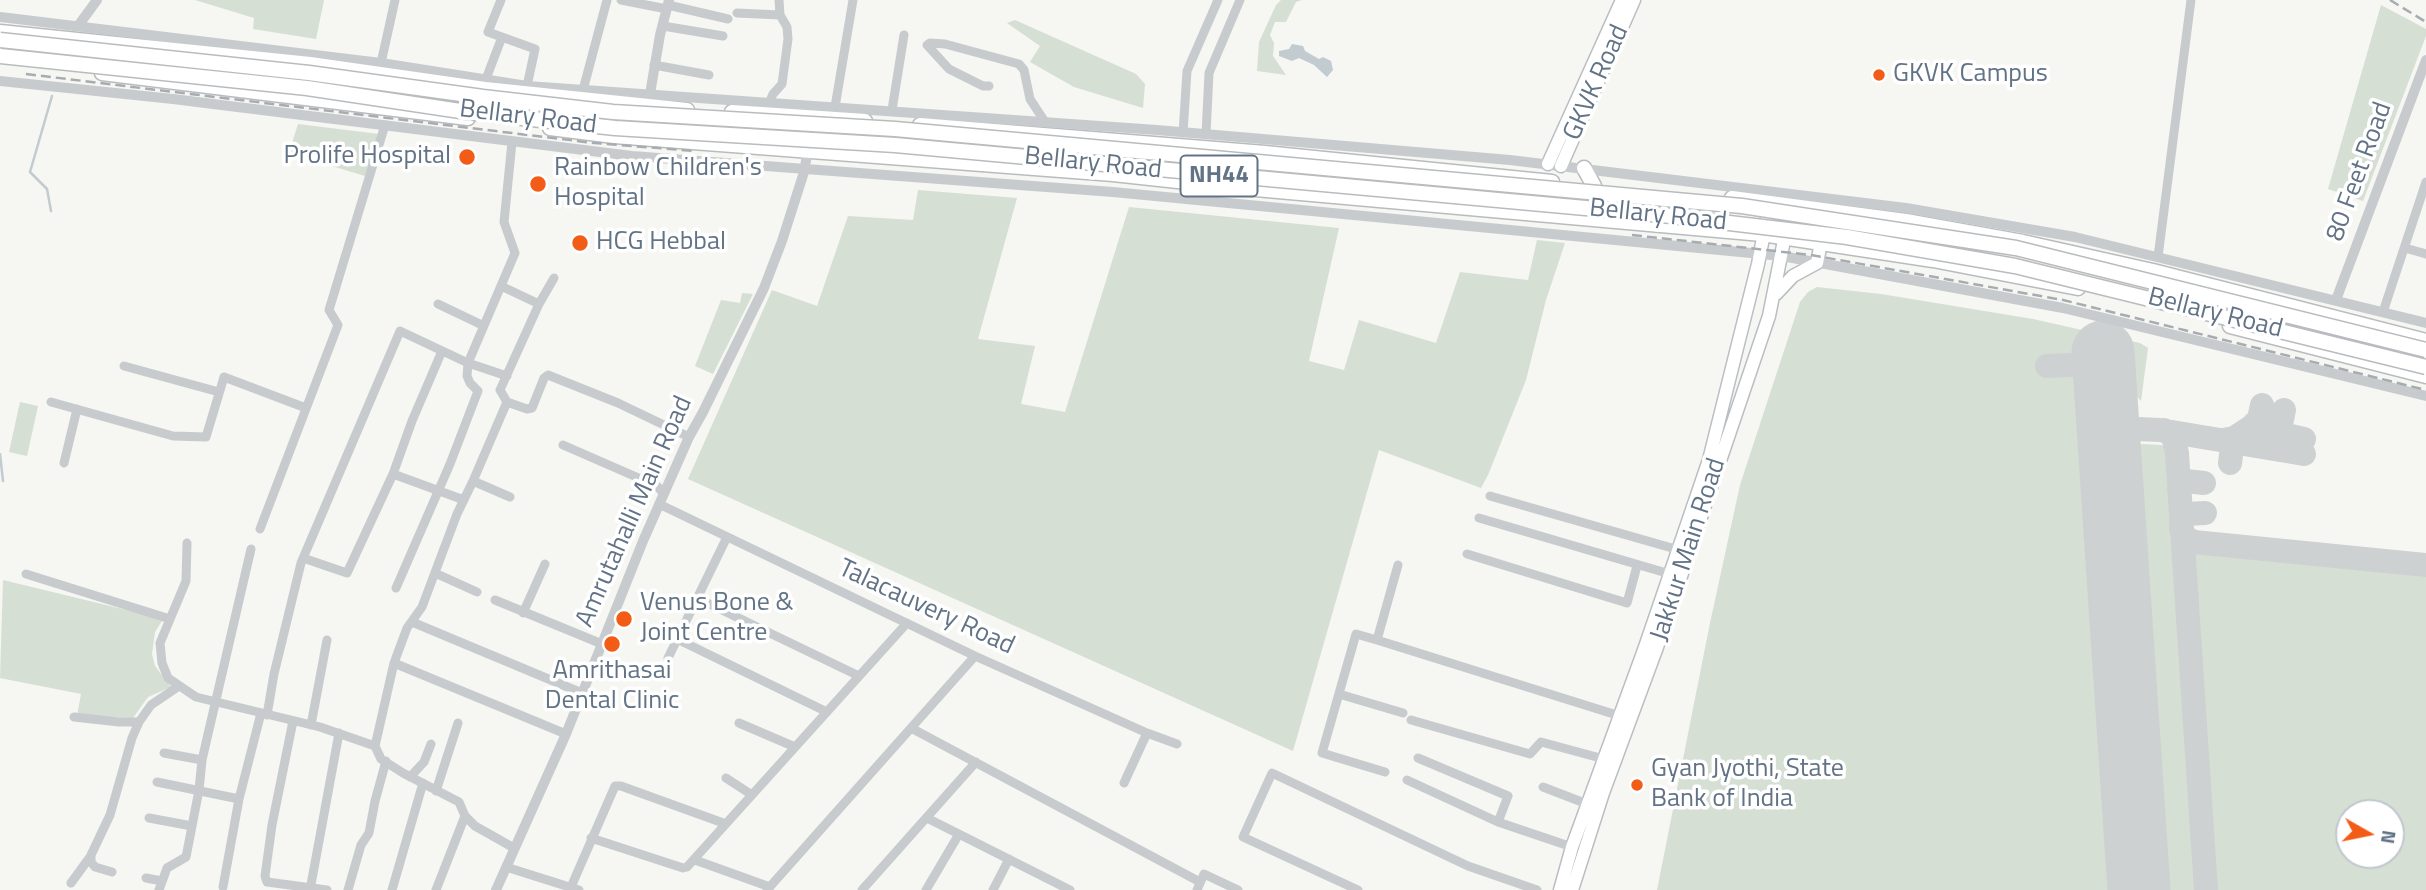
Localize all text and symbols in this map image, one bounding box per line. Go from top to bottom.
street label: GKVK Road [1558,21,1636,145]
place label: GKVK Campus [1893,59,2048,91]
marker: GKVK Campus [1871,67,1887,83]
street label: Bellary Road [458,94,598,142]
street label: 80 Feet Road [2320,98,2400,246]
place label: Prolife Hospital [283,141,451,173]
street label: Bellary Road [1023,141,1163,187]
marker: Prolife Hospital [457,147,477,167]
place label: Rainbow Children's Hospital [554,153,762,214]
road number: NH44 [1180,156,1258,196]
marker: Rainbow Children's Hospital [528,174,548,194]
street label: Bellary Road [1588,193,1728,239]
place label: HCG Hebbal [596,227,726,259]
marker: HCG Hebbal [570,233,590,253]
street label: Bellary Road [2144,282,2286,346]
street label: Amrutahalli Main Road [570,392,700,632]
street label: Jakkur Main Road [1645,455,1733,645]
street label: Talacauvery Road [833,554,1019,662]
place label: Venus Bone & Joint Centre [640,588,793,650]
marker: Venus Bone & Joint Centre [614,609,634,629]
marker: Amrithasai Dental Clinic [602,634,622,654]
place label: Amrithasai Dental Clinic [545,656,679,718]
place label: Gyan Jyothi, State Bank of India [1651,754,1844,816]
marker: Gyan Jyothi, State Bank of India [1629,777,1645,793]
north arrow [2335,799,2405,869]
text: N [2374,828,2405,846]

